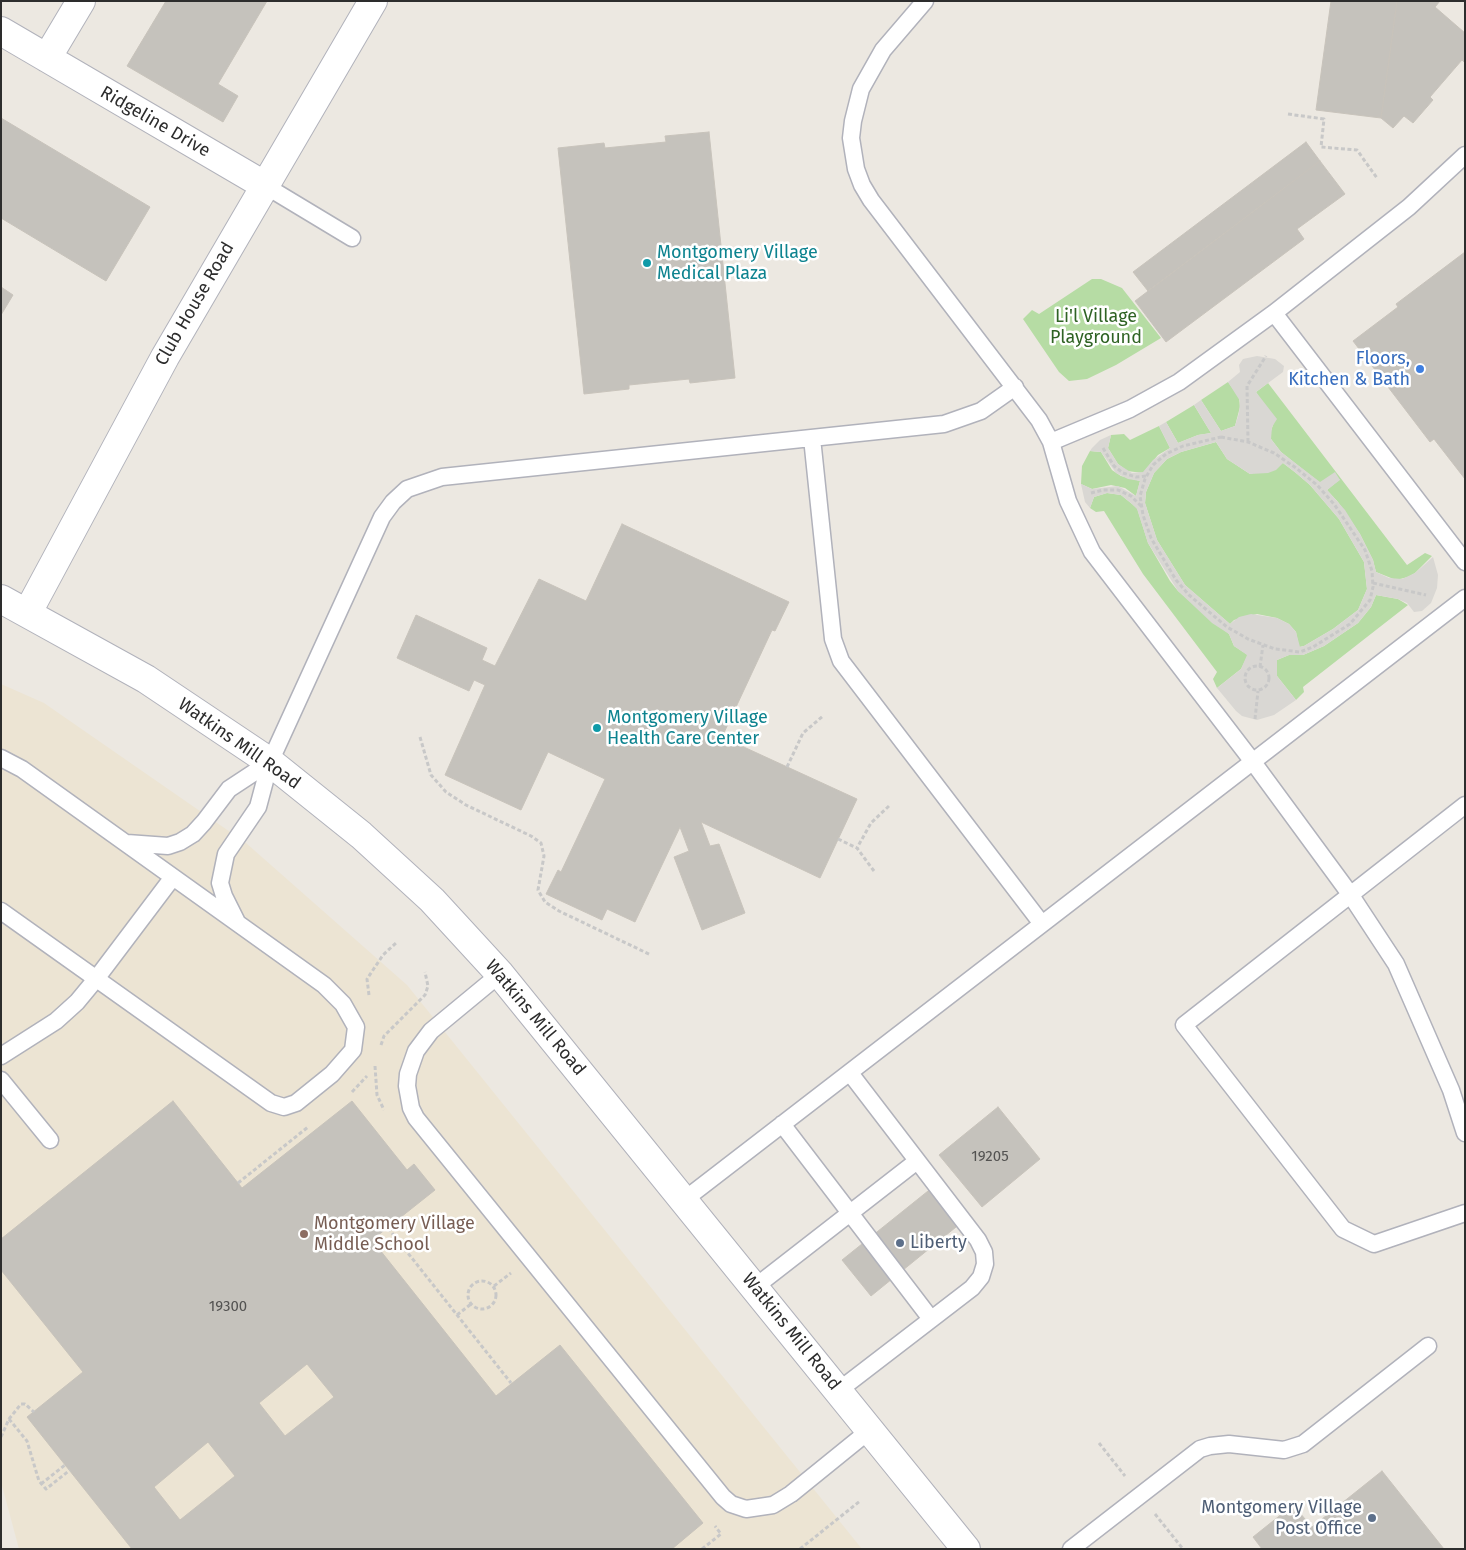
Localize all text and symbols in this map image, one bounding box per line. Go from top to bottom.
street label: Ridgeline Drive [96,82,214,162]
street label: Club House Road [151,238,239,370]
place label: Montgomery Village Medical Plaza [657,242,818,284]
marker: Montgomery Village Medical Plaza [641,257,653,269]
park label: Li'l Village Playground [1050,306,1142,348]
place label: Floors, Kitchen & Bath [1288,348,1410,390]
marker: Floors, Kitchen & Bath [1414,363,1426,375]
street label: Watkins Mill Road [174,694,304,794]
place label: Montgomery Village Health Care Center [607,707,768,750]
marker: Montgomery Village Health Care Center [591,722,603,734]
street label: Watkins Mill Road [480,956,590,1080]
house number: 19205 [971,1148,1009,1166]
place label: Montgomery Village Middle School [314,1213,475,1256]
marker: Montgomery Village Middle School [298,1228,310,1240]
place label: Liberty [910,1232,967,1254]
marker: Liberty [894,1237,906,1249]
street label: Watkins Mill Road [737,1269,845,1395]
house number: 19300 [209,1298,247,1316]
place label: Montgomery Village Post Office [1201,1497,1362,1540]
marker: Montgomery Village Post Office [1366,1512,1378,1524]

